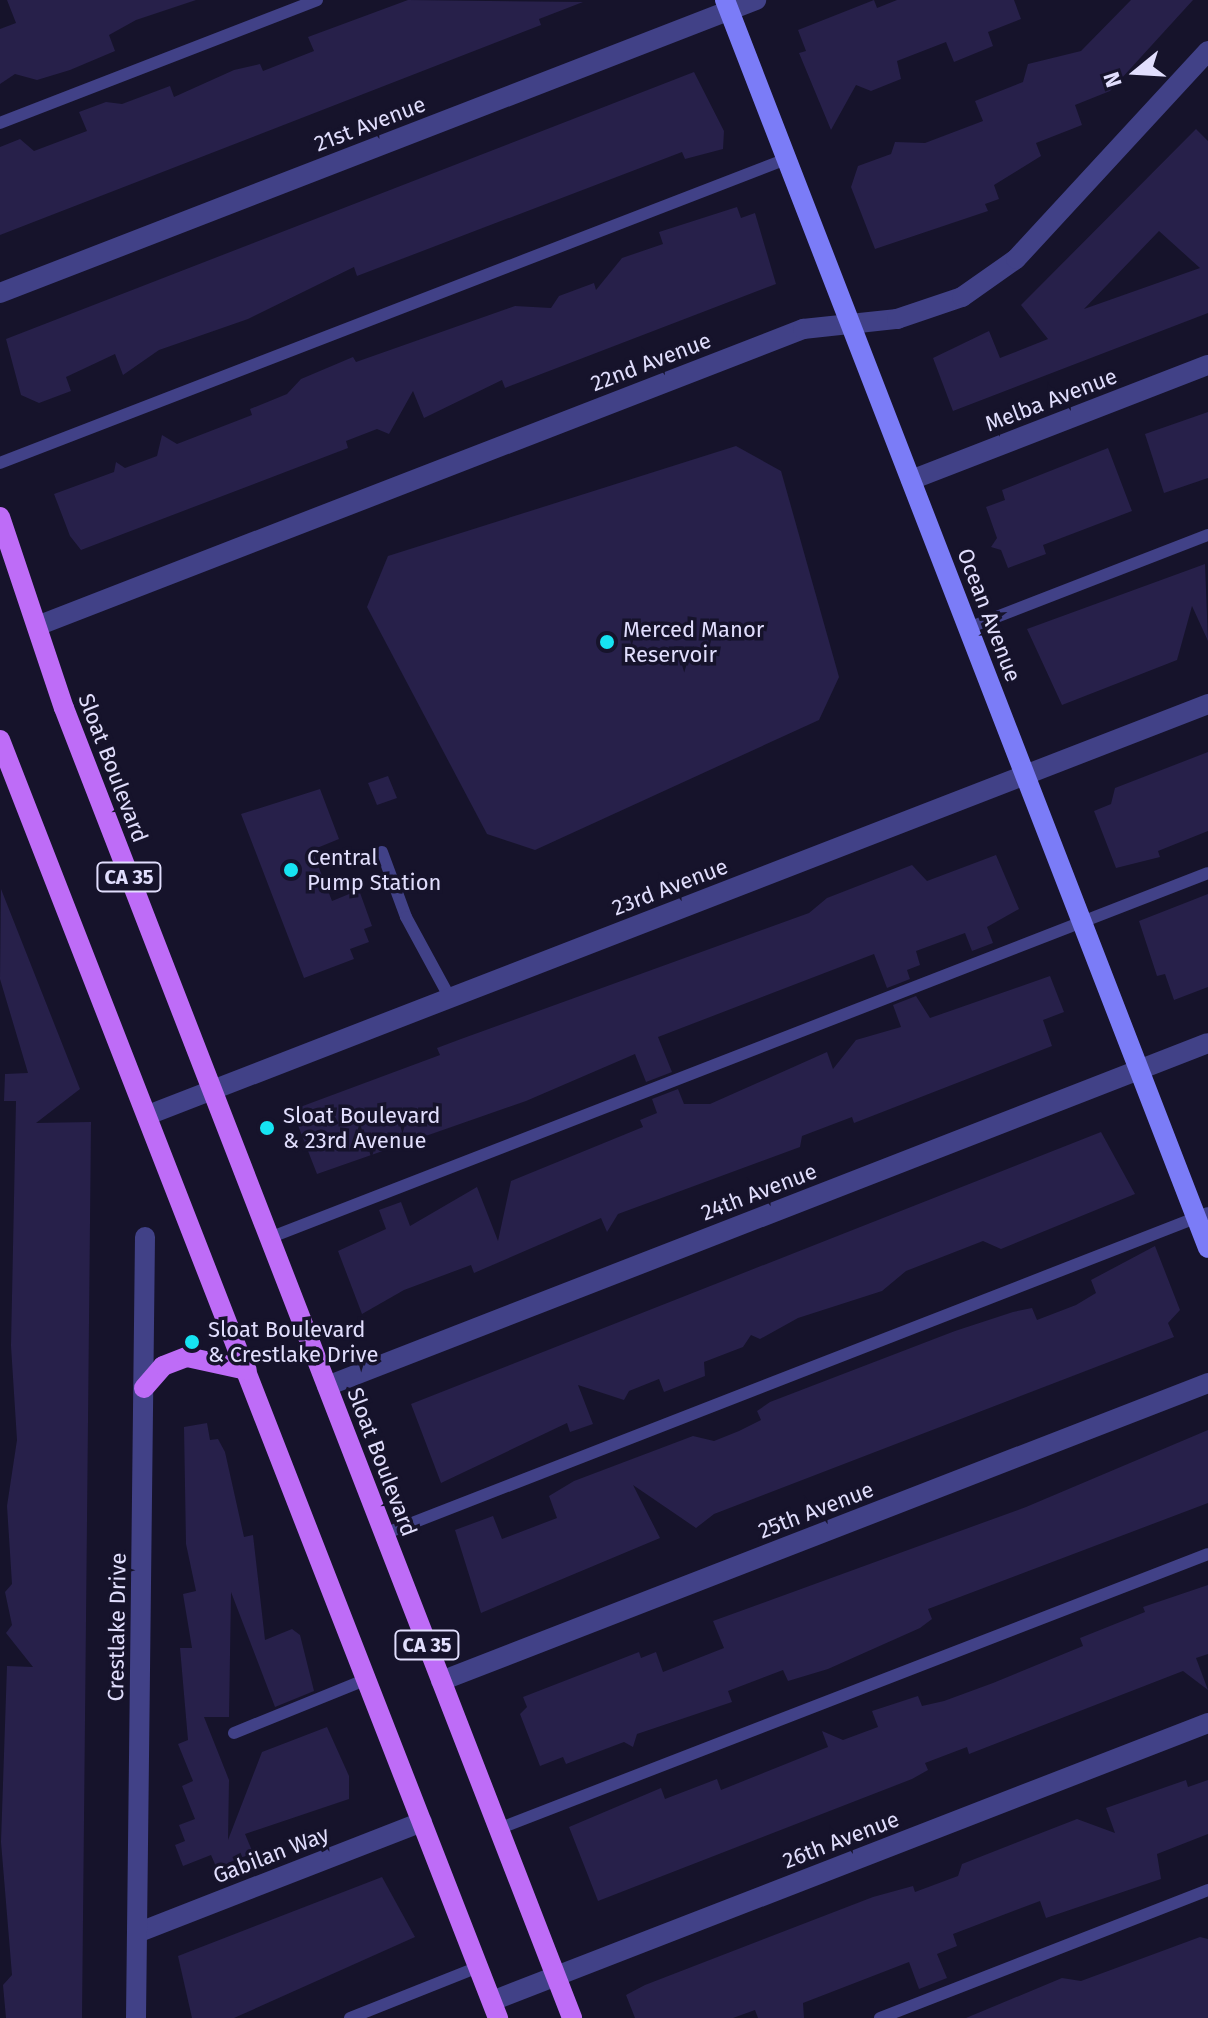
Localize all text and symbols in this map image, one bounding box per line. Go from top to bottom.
north arrow [1096,32,1176,112]
text: N [1098,68,1128,91]
street label: 21st Avenue [311,91,429,157]
street label: 22nd Avenue [587,327,715,397]
street label: Melba Avenue [981,363,1121,437]
street label: Ocean Avenue [951,545,1027,685]
place label: Merced Manor Reservoir [623,616,764,668]
marker: Merced Manor Reservoir [598,633,616,651]
street label: Sloat Boulevard [72,690,154,846]
place label: Central Pump Station [307,844,441,896]
street label: 23rd Avenue [609,853,731,921]
road number: CA 35 [95,861,163,893]
marker: Central Pump Station [282,861,300,879]
place label: Sloat Boulevard & 23rd Avenue [283,1102,440,1154]
marker: Sloat Boulevard & 23rd Avenue [258,1119,276,1137]
street label: 24th Avenue [697,1158,821,1226]
place label: Sloat Boulevard & Crestlake Drive [208,1316,378,1368]
marker: Sloat Boulevard & Crestlake Drive [183,1333,201,1351]
street label: Sloat Boulevard [341,1384,423,1540]
street label: 25th Avenue [755,1476,877,1544]
street label: Crestlake Drive [103,1552,131,1702]
road number: CA 35 [393,1629,461,1661]
street label: 26th Avenue [779,1806,903,1874]
street label: Gabilan Way [209,1821,333,1889]

